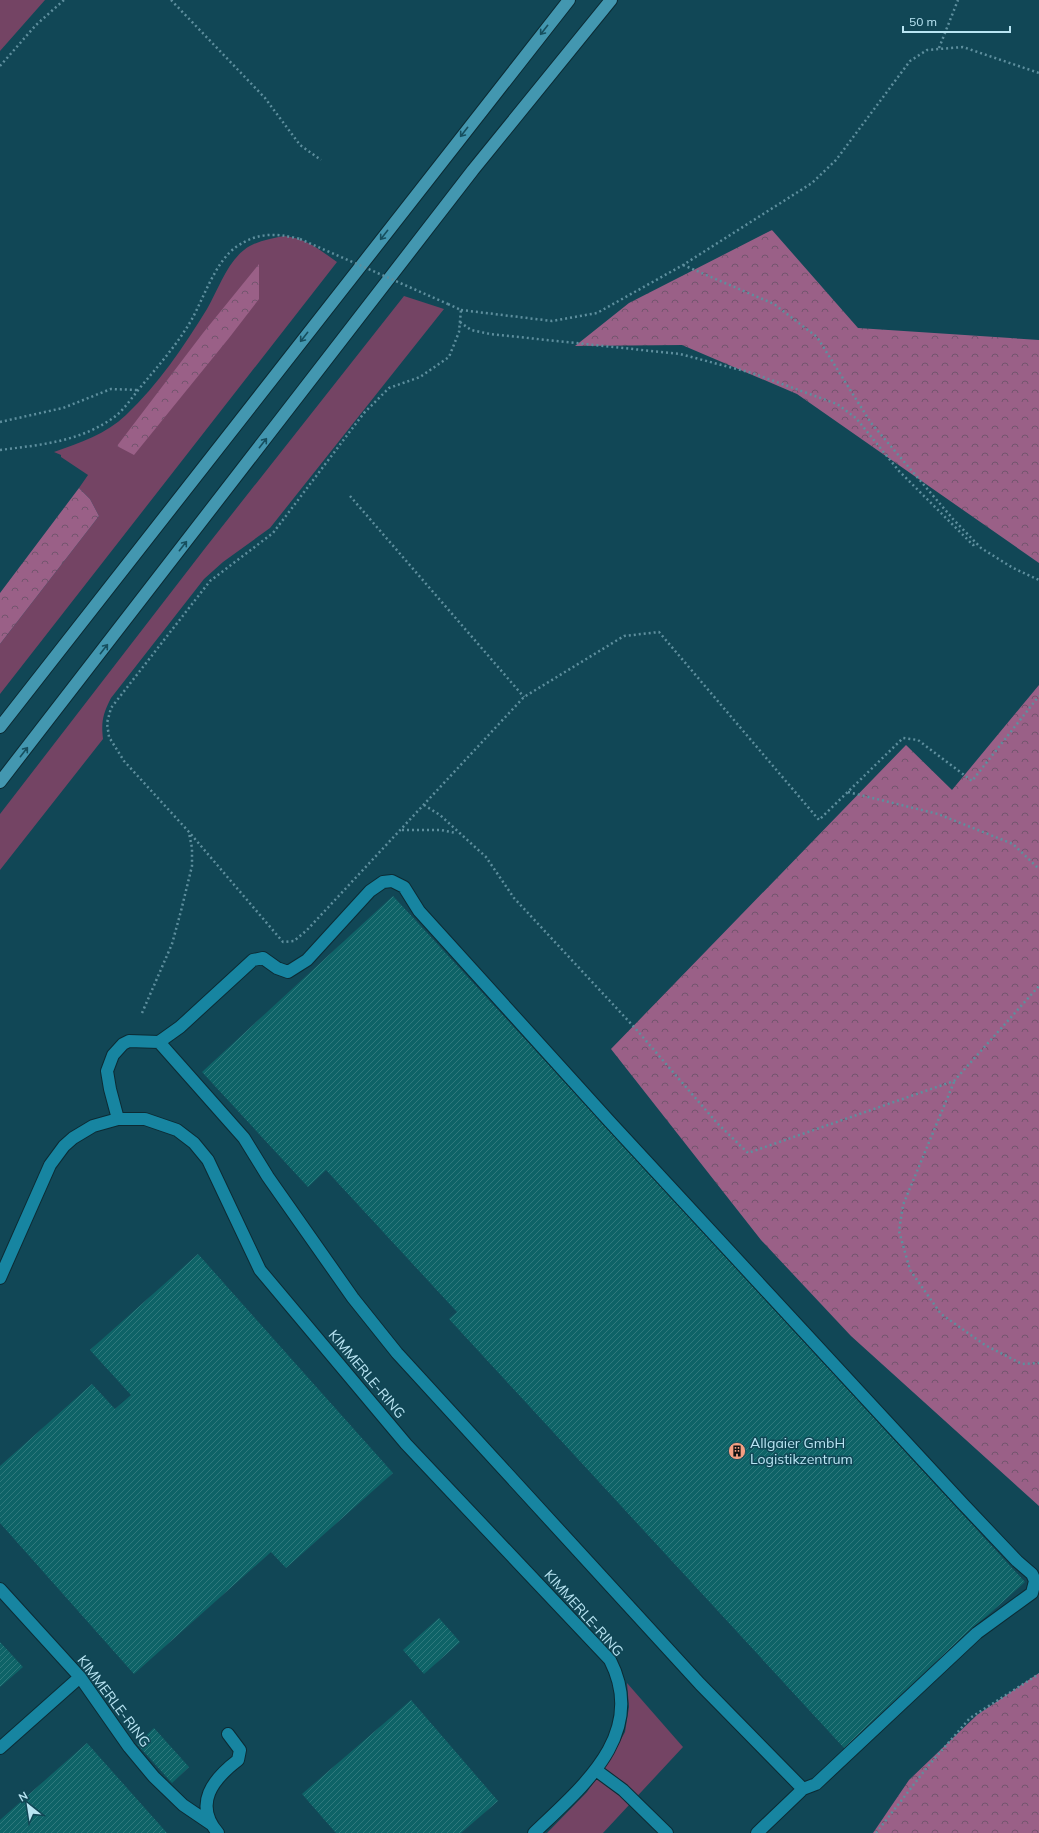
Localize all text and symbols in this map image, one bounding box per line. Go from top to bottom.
scale bar [903,8,1010,34]
text: 50 m [909,14,937,29]
one-way arrow [540,24,549,35]
one-way arrow [460,127,469,138]
one-way arrow [380,229,389,240]
one-way arrow [300,332,308,343]
one-way arrow [258,438,267,449]
one-way arrow [179,541,188,552]
one-way arrow [100,644,108,655]
one-way arrow [20,746,28,757]
street label: KIMMERLE-RING [325,1326,409,1422]
place label: Allgaier GmbH Logistikzentrum [750,1434,853,1468]
building icon: Allgaier GmbH Logistikzentrum [727,1441,747,1461]
street label: KIMMERLE-RING [540,1566,628,1660]
street label: KIMMERLE-RING [74,1652,154,1750]
north arrow [8,1785,48,1825]
text: N [16,1788,30,1804]

